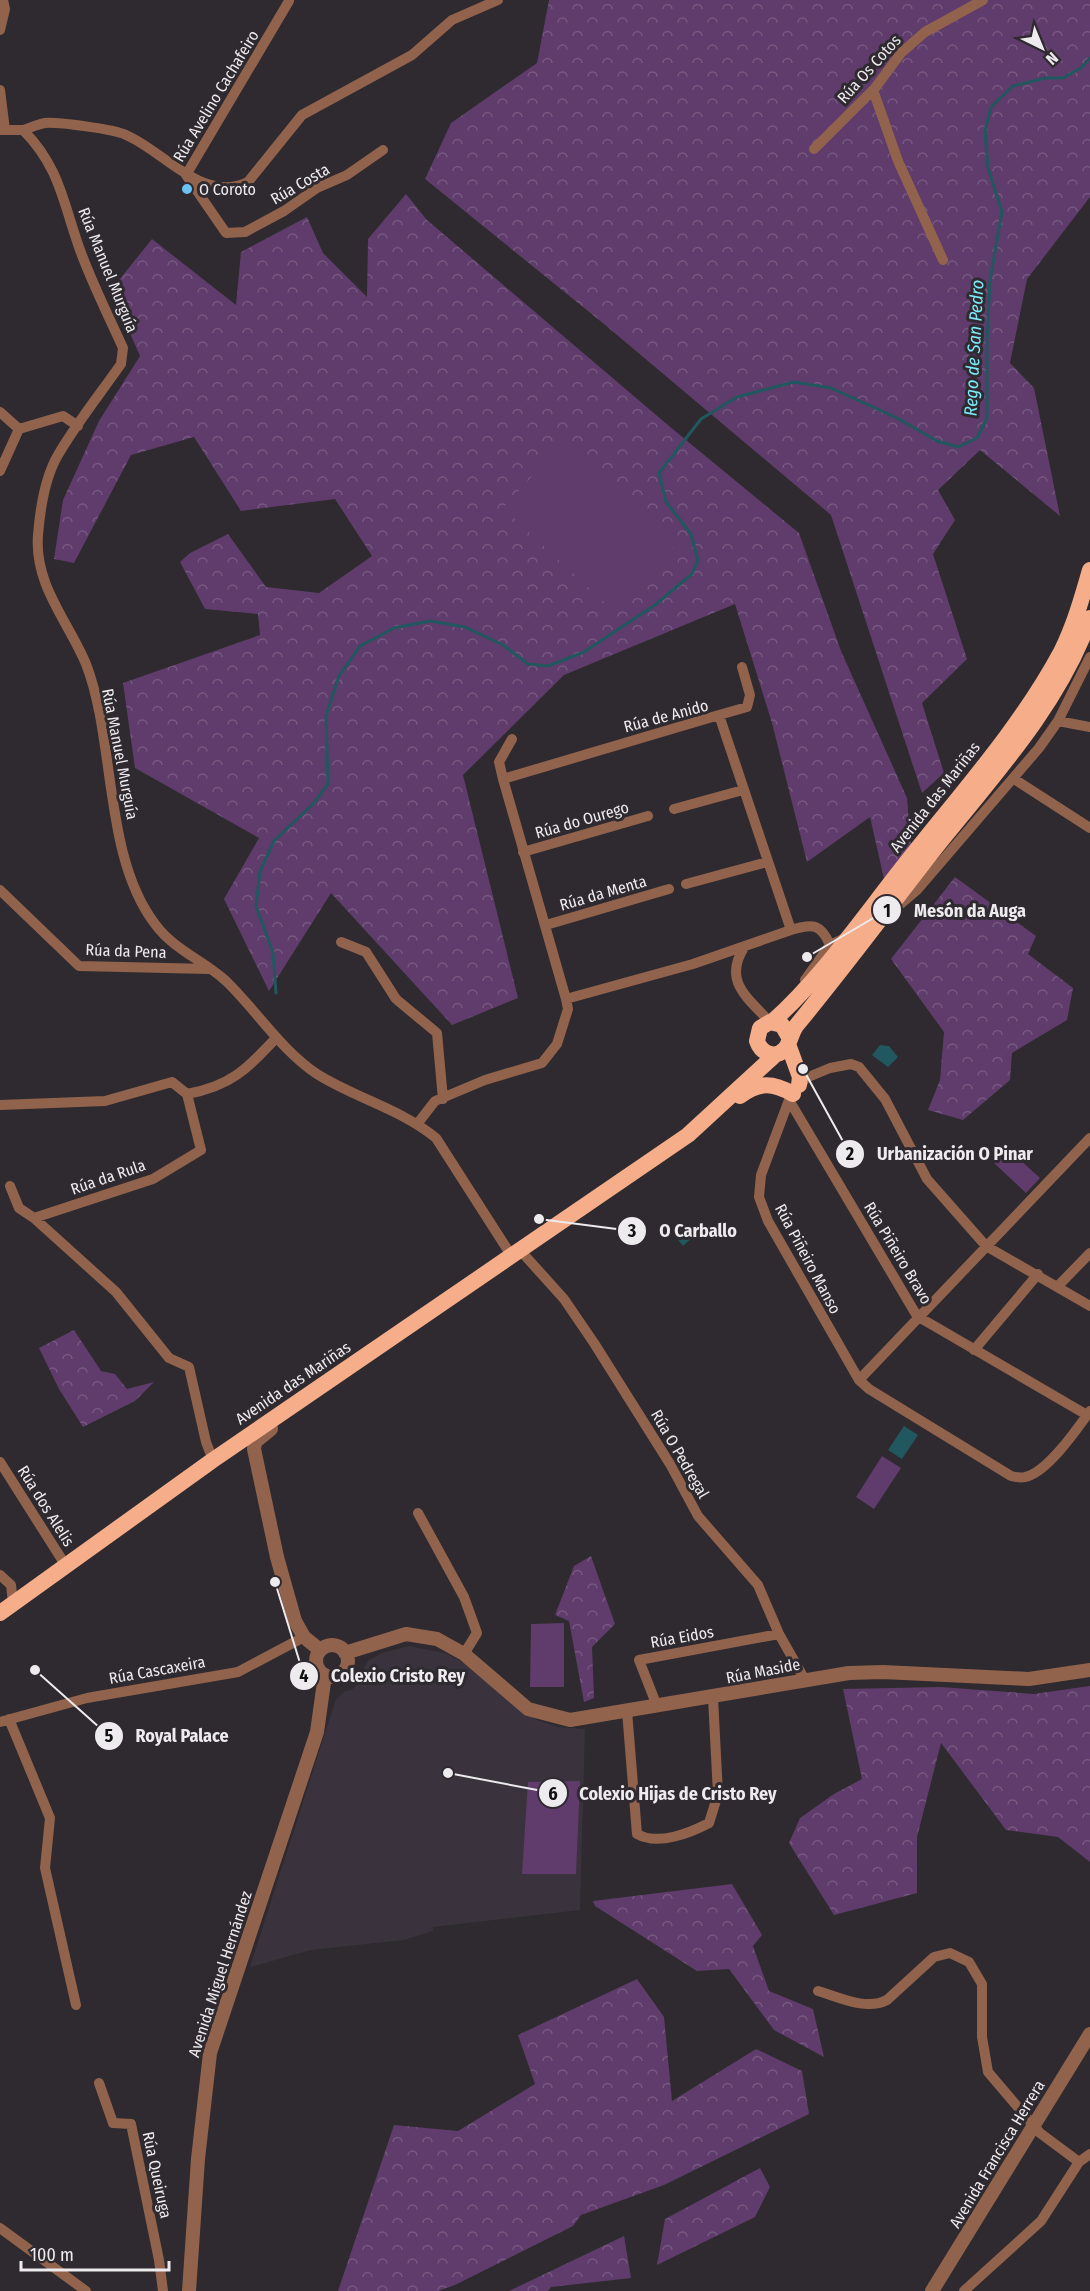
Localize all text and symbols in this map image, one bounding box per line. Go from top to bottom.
north arrow [1012,18,1072,78]
street label: Rúa Avelino Cachafeiro [169,27,263,165]
street label: Rúa Os Cotos [833,31,905,107]
text: N [1042,48,1062,69]
street label: Rúa Costa [267,160,333,208]
place label: O Coroto [199,180,256,199]
marker: O Coroto [180,182,194,196]
street label: Rúa Manuel Murguía [74,205,142,336]
water label: Rego de San Pedro [959,279,989,417]
street label: Rúa Manuel Murguía [98,687,142,821]
street label: Rúa de Anido [622,696,710,736]
street label: Avenida das Mariñas [886,738,984,856]
street label: Rúa do Ourego [533,798,631,842]
street label: Rúa da Menta [557,871,649,914]
callout: Mesón da Auga [872,892,1038,928]
text: 1 [883,900,891,922]
text: Mesón da Auga [914,900,1026,922]
street label: Rúa da Pena [85,940,167,962]
callout: Urbanización O Pinar [835,1136,1045,1172]
text: 2 [845,1143,854,1165]
text: Urbanización O Pinar [877,1143,1033,1165]
street label: Rúa da Rula [68,1155,148,1199]
street label: Rúa Piñeiro Bravo [860,1199,936,1307]
street label: Rúa Piñeiro Manso [771,1201,845,1317]
callout: O Carballo [617,1213,749,1249]
text: 3 [627,1220,637,1242]
text: O Carballo [659,1220,737,1242]
street label: Avenida das Mariñas [232,1337,354,1429]
street label: Rúa O Pedregal [647,1406,713,1502]
street label: Rúa dos Alelis [14,1462,78,1550]
street label: Rúa Eidos [649,1622,715,1652]
street label: Rúa Cascaxeira [107,1652,207,1688]
street label: Rúa Maside [724,1654,802,1687]
callout: Colexio Cristo Rey [289,1658,477,1694]
text: 4 [299,1665,309,1687]
text: Colexio Cristo Rey [331,1665,465,1687]
callout: Royal Palace [94,1718,241,1754]
text: 5 [105,1725,114,1747]
text: Royal Palace [135,1725,229,1747]
callout: Colexio Hijas de Cristo Rey [538,1775,789,1811]
text: 6 [548,1783,558,1805]
text: Colexio Hijas de Cristo Rey [579,1783,777,1805]
street label: Avenida Miguel Hernández [184,1889,256,2059]
street label: Avenida Francisca Herrera [945,2077,1049,2231]
street label: Rúa Queiruga [139,2130,175,2220]
scale bar [21,2234,170,2272]
text: 100 m [30,2244,74,2266]

